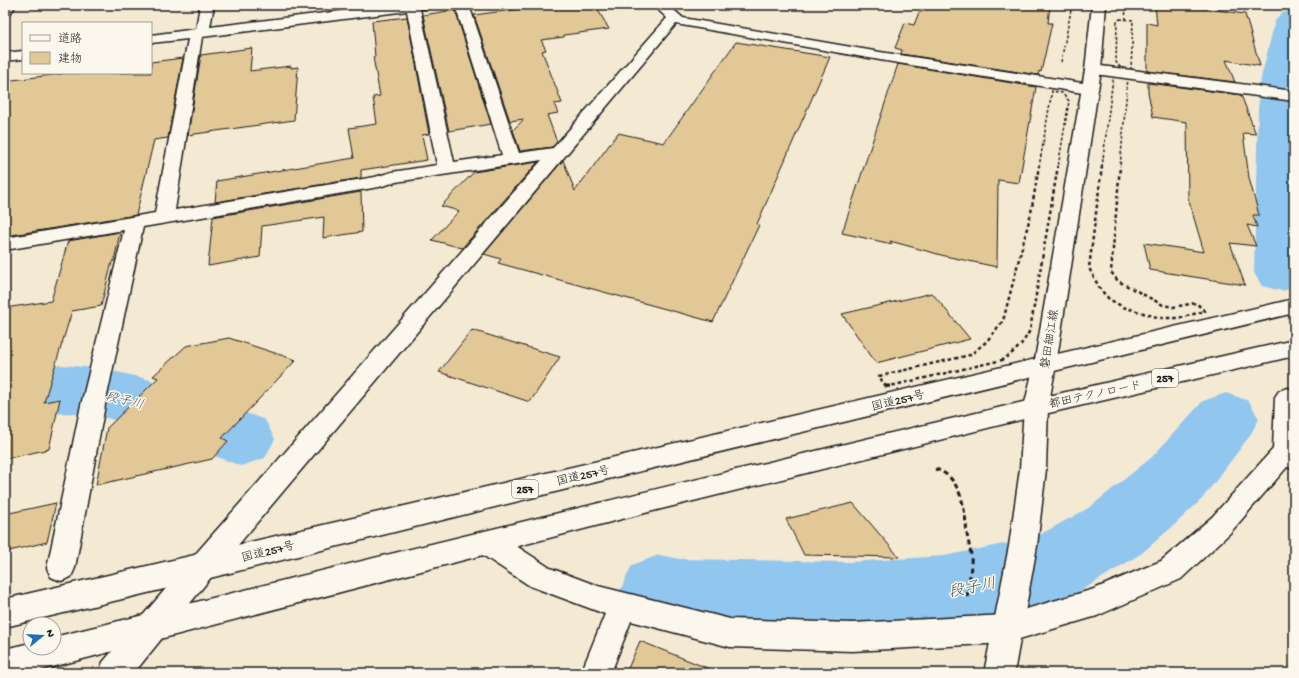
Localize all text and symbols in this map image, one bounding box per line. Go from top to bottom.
legend [22,22,152,74]
text: 道路 [58,32,82,47]
text: 建物 [58,52,82,67]
street label: 磐田細江線 [1038,308,1063,370]
road number: 257 [1152,369,1178,387]
street label: 都田テクノロード [1048,378,1143,413]
street label: 国道257号 [870,388,927,415]
water label: 段子川 [104,389,145,413]
street label: 国道257号 [555,463,612,490]
road number: 257 [512,480,538,498]
street label: 国道257号 [240,539,297,566]
water label: 段子川 [947,575,998,603]
north arrow [22,616,62,656]
text: N [43,628,56,639]

